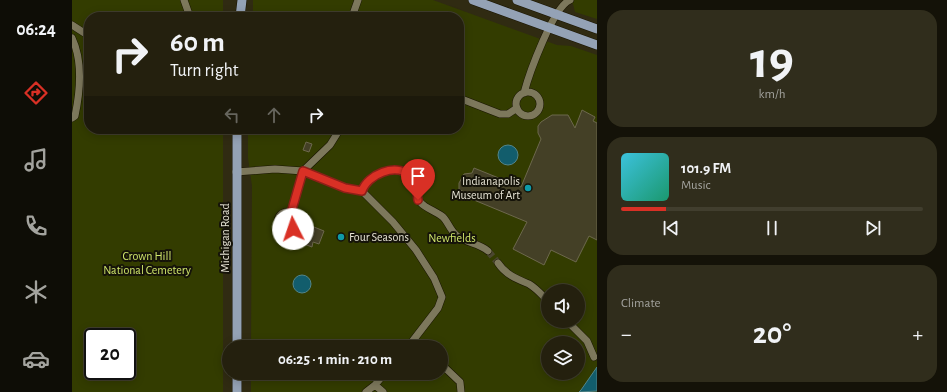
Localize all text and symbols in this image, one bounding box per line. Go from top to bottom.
text: 06:24 [16,21,56,39]
icon: right [104,28,156,80]
text: 60 m [170,29,225,57]
text: 19 [750,35,794,87]
text: Turn right [170,62,239,80]
icon: directions [22,79,50,107]
text: km/h [759,88,785,101]
icon: left [221,104,243,126]
icon: ahead [263,104,285,126]
icon: right [305,104,327,126]
icon: music [22,146,50,174]
pin [401,159,435,200]
text: 101.9 FM [681,161,731,176]
icon: arrive [407,165,429,187]
place label: Indianapolis Museum of Art [451,175,520,201]
text: Music [681,179,711,192]
marker: Indianapolis Museum of Art [523,183,533,193]
street label: Michigan Road [219,203,231,273]
position arrow [272,208,314,250]
icon: phone [22,212,50,240]
icon: previous [660,217,682,239]
icon: pause [761,217,783,239]
icon: next [862,217,884,239]
place label: Four Seasons [349,231,409,243]
marker: Four Seasons [336,232,346,242]
park label: Newfields [428,232,476,244]
park label: Crown Hill National Cemetery [103,250,191,277]
icon: climate [22,278,50,306]
map controls [541,284,585,380]
button: sound [541,284,585,328]
text: Climate [621,297,660,310]
text: 20° [753,319,791,349]
text: − [621,323,632,345]
text: + [912,323,923,345]
speed limit sign: 20 [84,328,136,380]
button: layers [541,336,585,380]
icon: car [22,345,50,373]
text: 06:25 · 1 min · 210 m [278,352,392,367]

